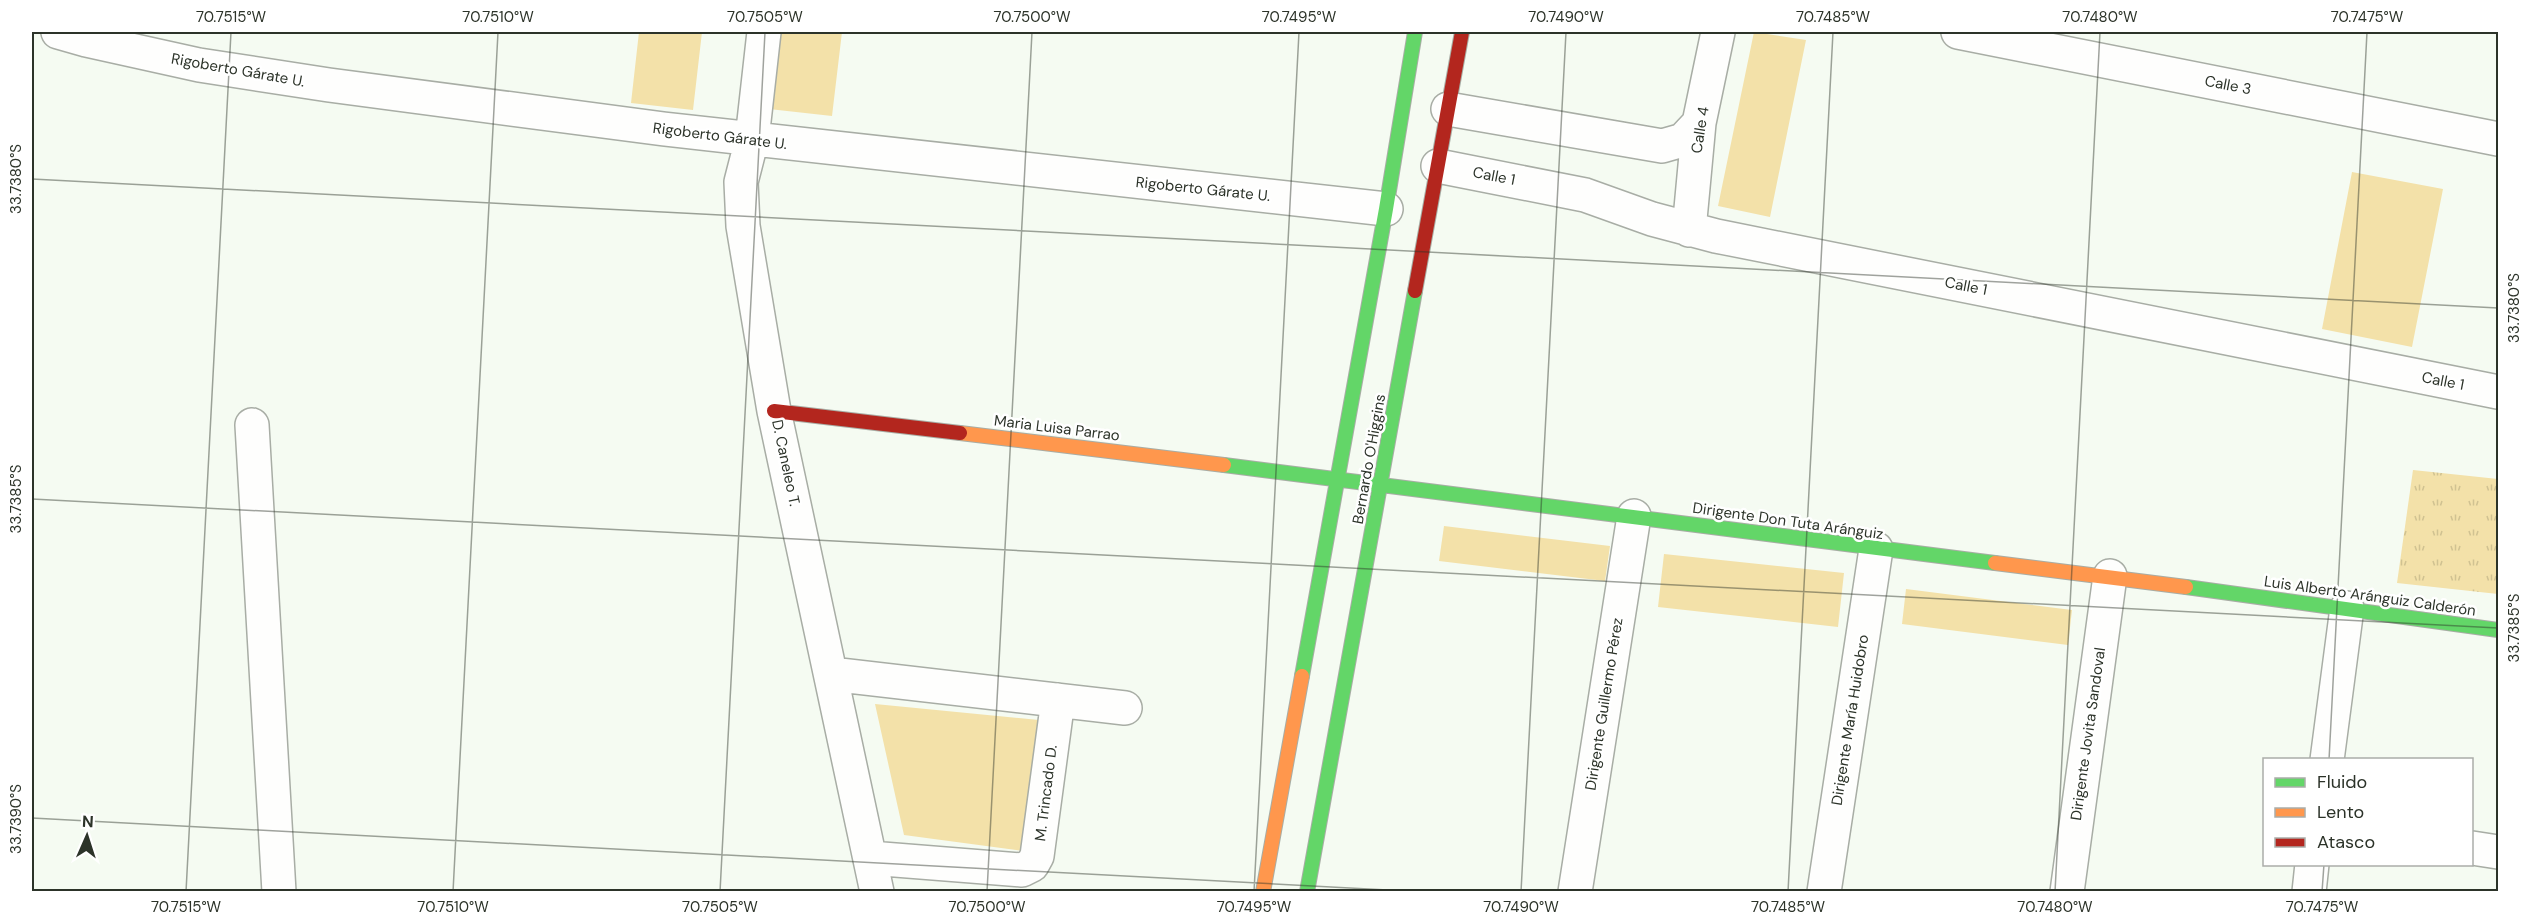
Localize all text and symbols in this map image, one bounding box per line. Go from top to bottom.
text: 70.7515°W [196,7,267,27]
text: 70.7510°W [462,7,534,27]
text: 70.7505°W [727,7,803,27]
text: 70.7500°W [994,7,1071,27]
text: 70.7495°W [1262,7,1337,27]
text: 70.7490°W [1528,7,1604,27]
text: 70.7485°W [1796,7,1871,27]
text: 70.7480°W [2062,7,2138,27]
text: 70.7475°W [2331,7,2404,27]
street label: Rigoberto Gárate U. [170,48,306,92]
street label: Calle 3 [2203,71,2253,99]
street label: Calle 4 [1686,105,1714,155]
street label: Rigoberto Gárate U. [652,118,788,154]
text: 33.7380°S [6,144,26,214]
street label: Calle 1 [1471,162,1517,190]
street label: Rigoberto Gárate U. [1135,172,1271,206]
street label: Calle 1 [1943,272,1989,300]
text: 33.7380°S [2504,273,2524,343]
street label: Calle 1 [2420,367,2466,395]
street label: Bernardo O'Higgins [1348,392,1390,526]
street label: Maria Luisa Parrao [993,410,1121,446]
street label: D. Caneleo T. [767,418,805,508]
text: 33.7385°S [6,464,26,533]
street label: Dirigente Don Tuta Aránguiz [1691,498,1885,544]
street label: Luis Alberto Aránguiz Calderón [2263,571,2477,621]
text: 33.7385°S [2504,593,2524,662]
street label: Dirigente Guillermo Pérez [1580,616,1628,792]
street label: Dirigente María Huidobro [1827,633,1873,807]
street label: Dirigente Jovita Sandoval [2066,646,2110,822]
street label: M. Trincado D. [1030,744,1062,842]
legend [2263,758,2473,866]
text: Fluido [2317,770,2367,794]
text: 33.7390°S [6,784,26,854]
text: Lento [2317,800,2364,824]
north arrow [57,806,117,866]
text: N [81,811,94,832]
text: Atasco [2317,830,2375,854]
text: 70.7515°W [151,897,222,917]
text: 70.7510°W [417,897,489,917]
text: 70.7505°W [682,897,758,917]
text: 70.7500°W [949,897,1026,917]
text: 70.7495°W [1217,897,1292,917]
text: 70.7490°W [1483,897,1559,917]
text: 70.7485°W [1751,897,1826,917]
text: 70.7480°W [2017,897,2093,917]
text: 70.7475°W [2286,897,2359,917]

